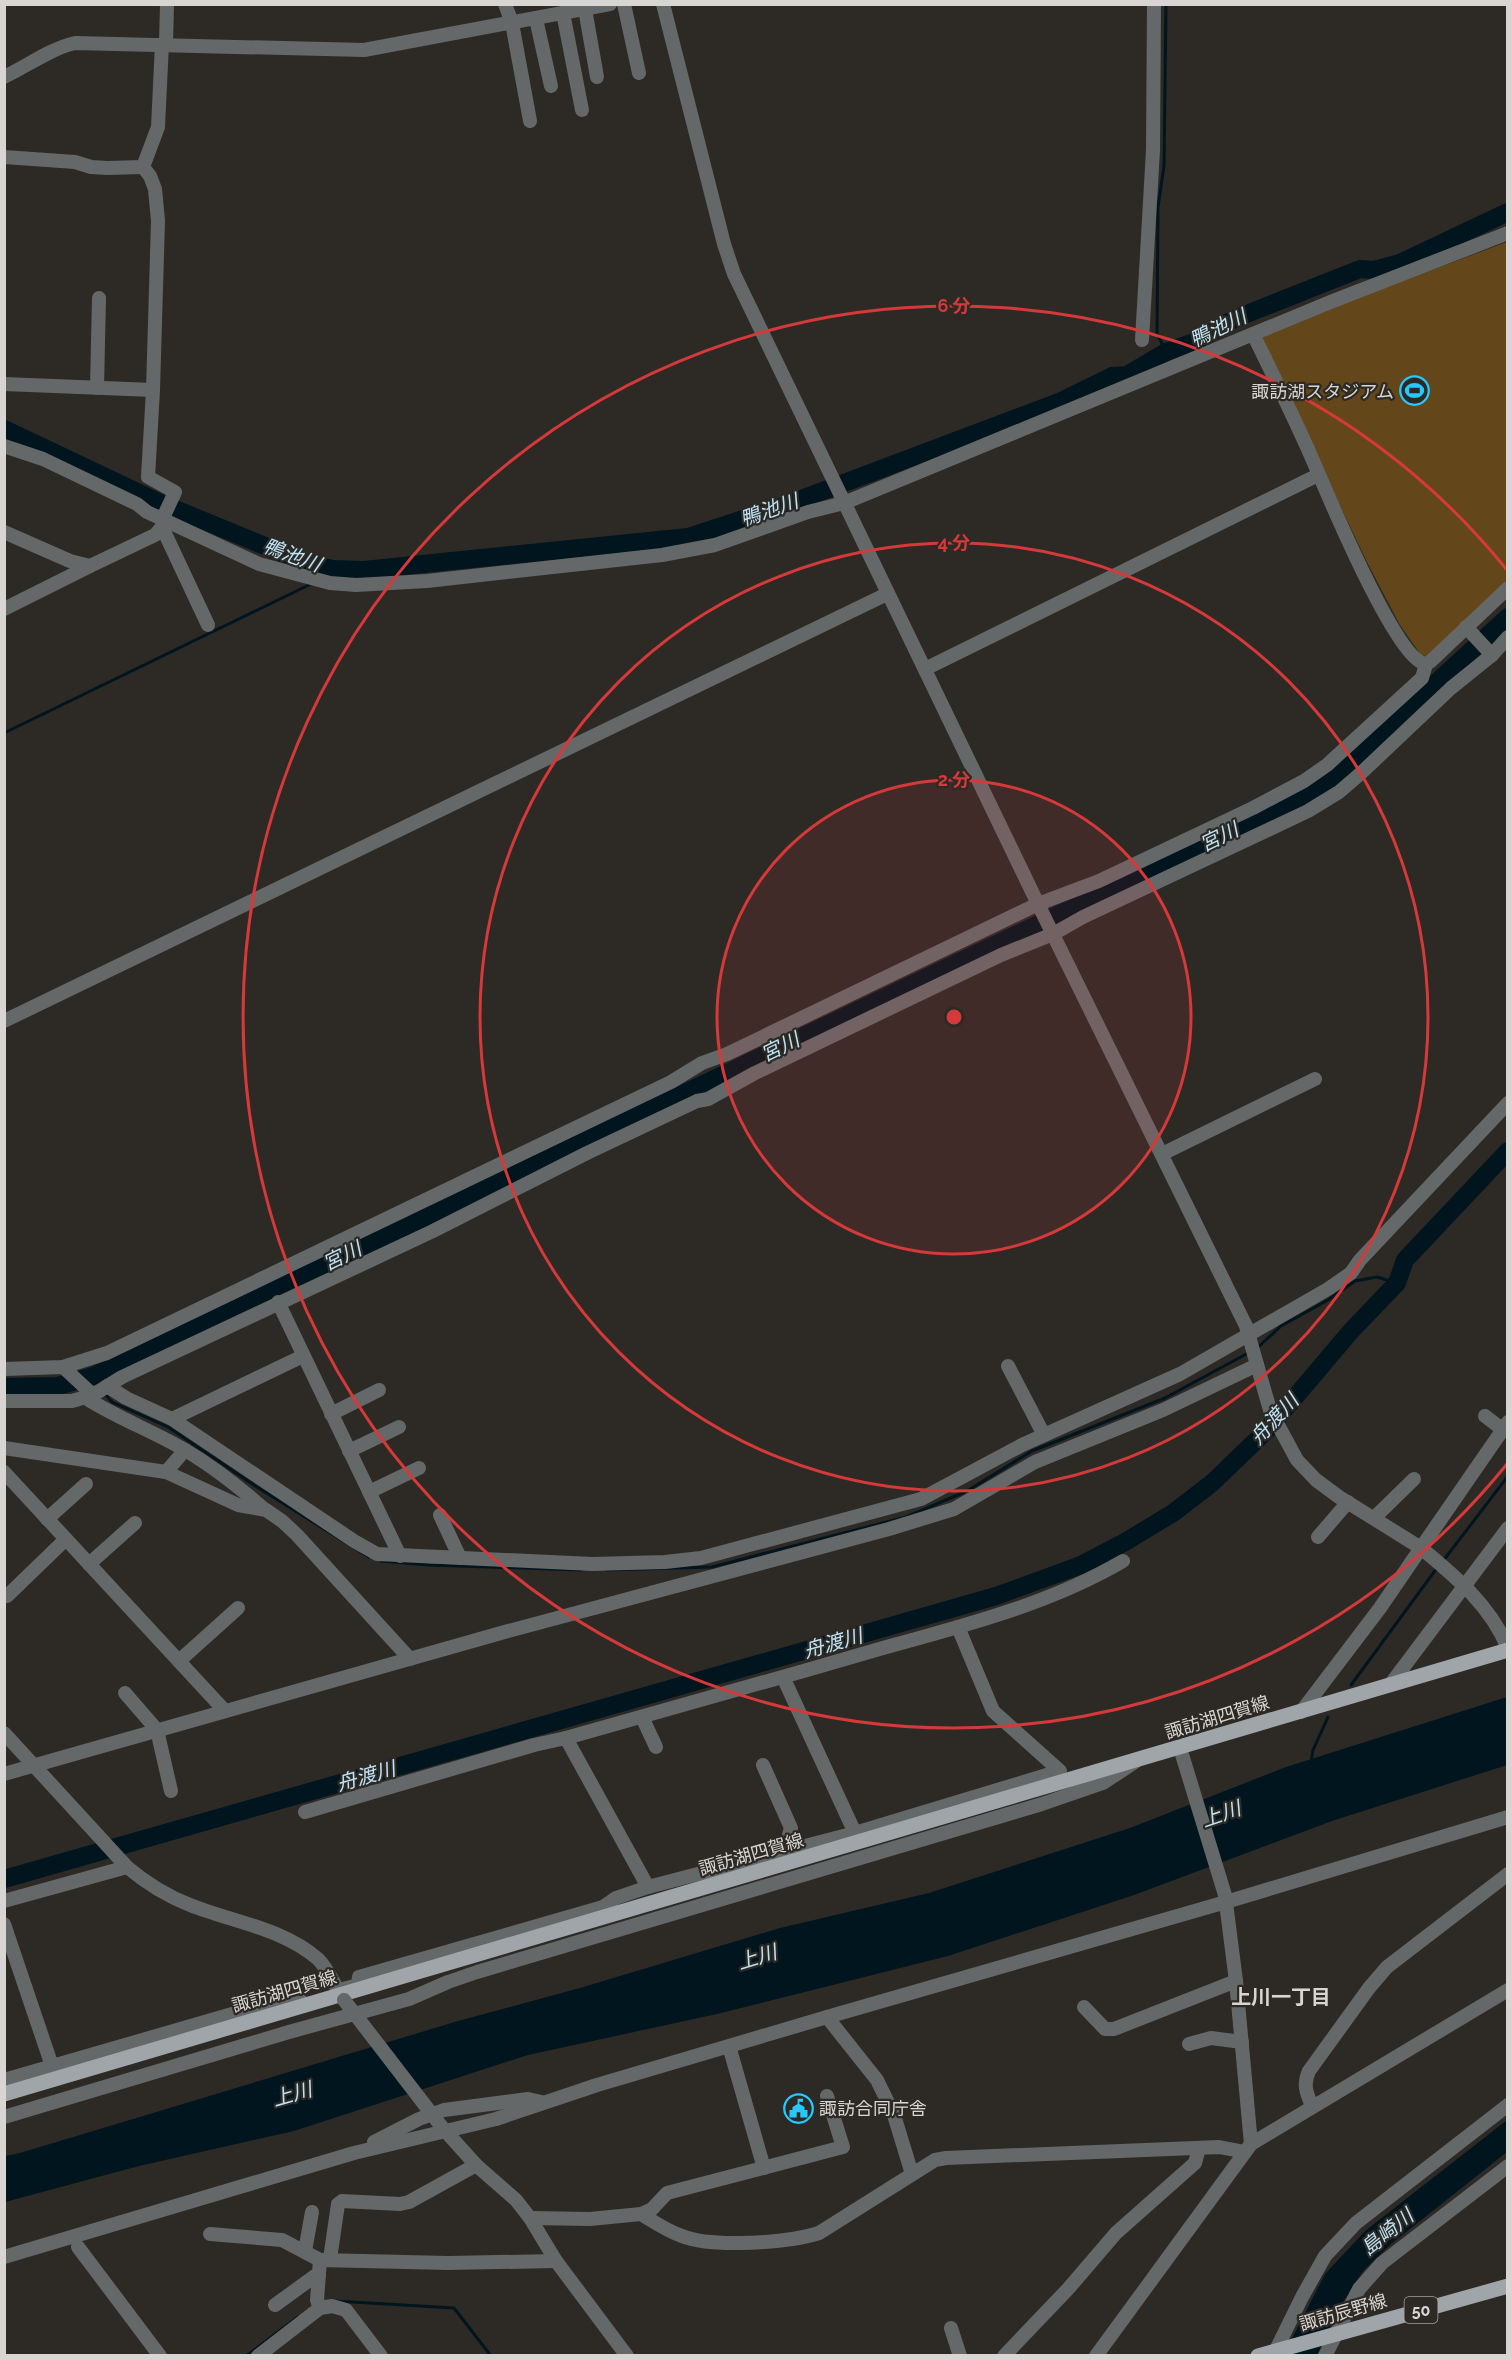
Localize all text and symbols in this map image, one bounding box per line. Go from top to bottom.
text: 6 分 [937,295,971,316]
water label: 鴨池川 [1186,303,1252,352]
sports icon: 諏訪湖スタジアム [1399,375,1431,407]
place label: 諏訪湖スタジアム [1251,381,1394,402]
water label: 鴨池川 [737,488,803,531]
text: 4 分 [938,532,970,553]
water label: 鴨池川 [260,533,326,577]
text: 2 分 [938,769,970,790]
water label: 宮川 [1196,817,1244,857]
centre of rings [944,1007,964,1027]
water label: 宮川 [757,1027,805,1067]
water label: 宮川 [319,1236,367,1276]
water label: 舟渡川 [1245,1387,1305,1449]
water label: 舟渡川 [801,1623,867,1663]
street label: 諏訪湖四賀線 [1162,1691,1272,1743]
water label: 舟渡川 [334,1756,400,1796]
water label: 上川 [1198,1795,1246,1832]
street label: 諏訪湖四賀線 [696,1829,806,1879]
water label: 上川 [734,1939,782,1974]
street label: 諏訪湖四賀線 [229,1966,339,2016]
district label: 上川一丁目 [1231,1985,1331,2009]
water label: 上川 [269,2076,316,2111]
public building icon: 諏訪合同庁舎 [782,2092,814,2124]
place label: 諏訪合同庁舎 [819,2098,927,2119]
water label: 島崎川 [1356,2203,1419,2260]
street label: 諏訪辰野線 [1297,2290,1389,2334]
road number: 50 [1404,2297,1438,2323]

